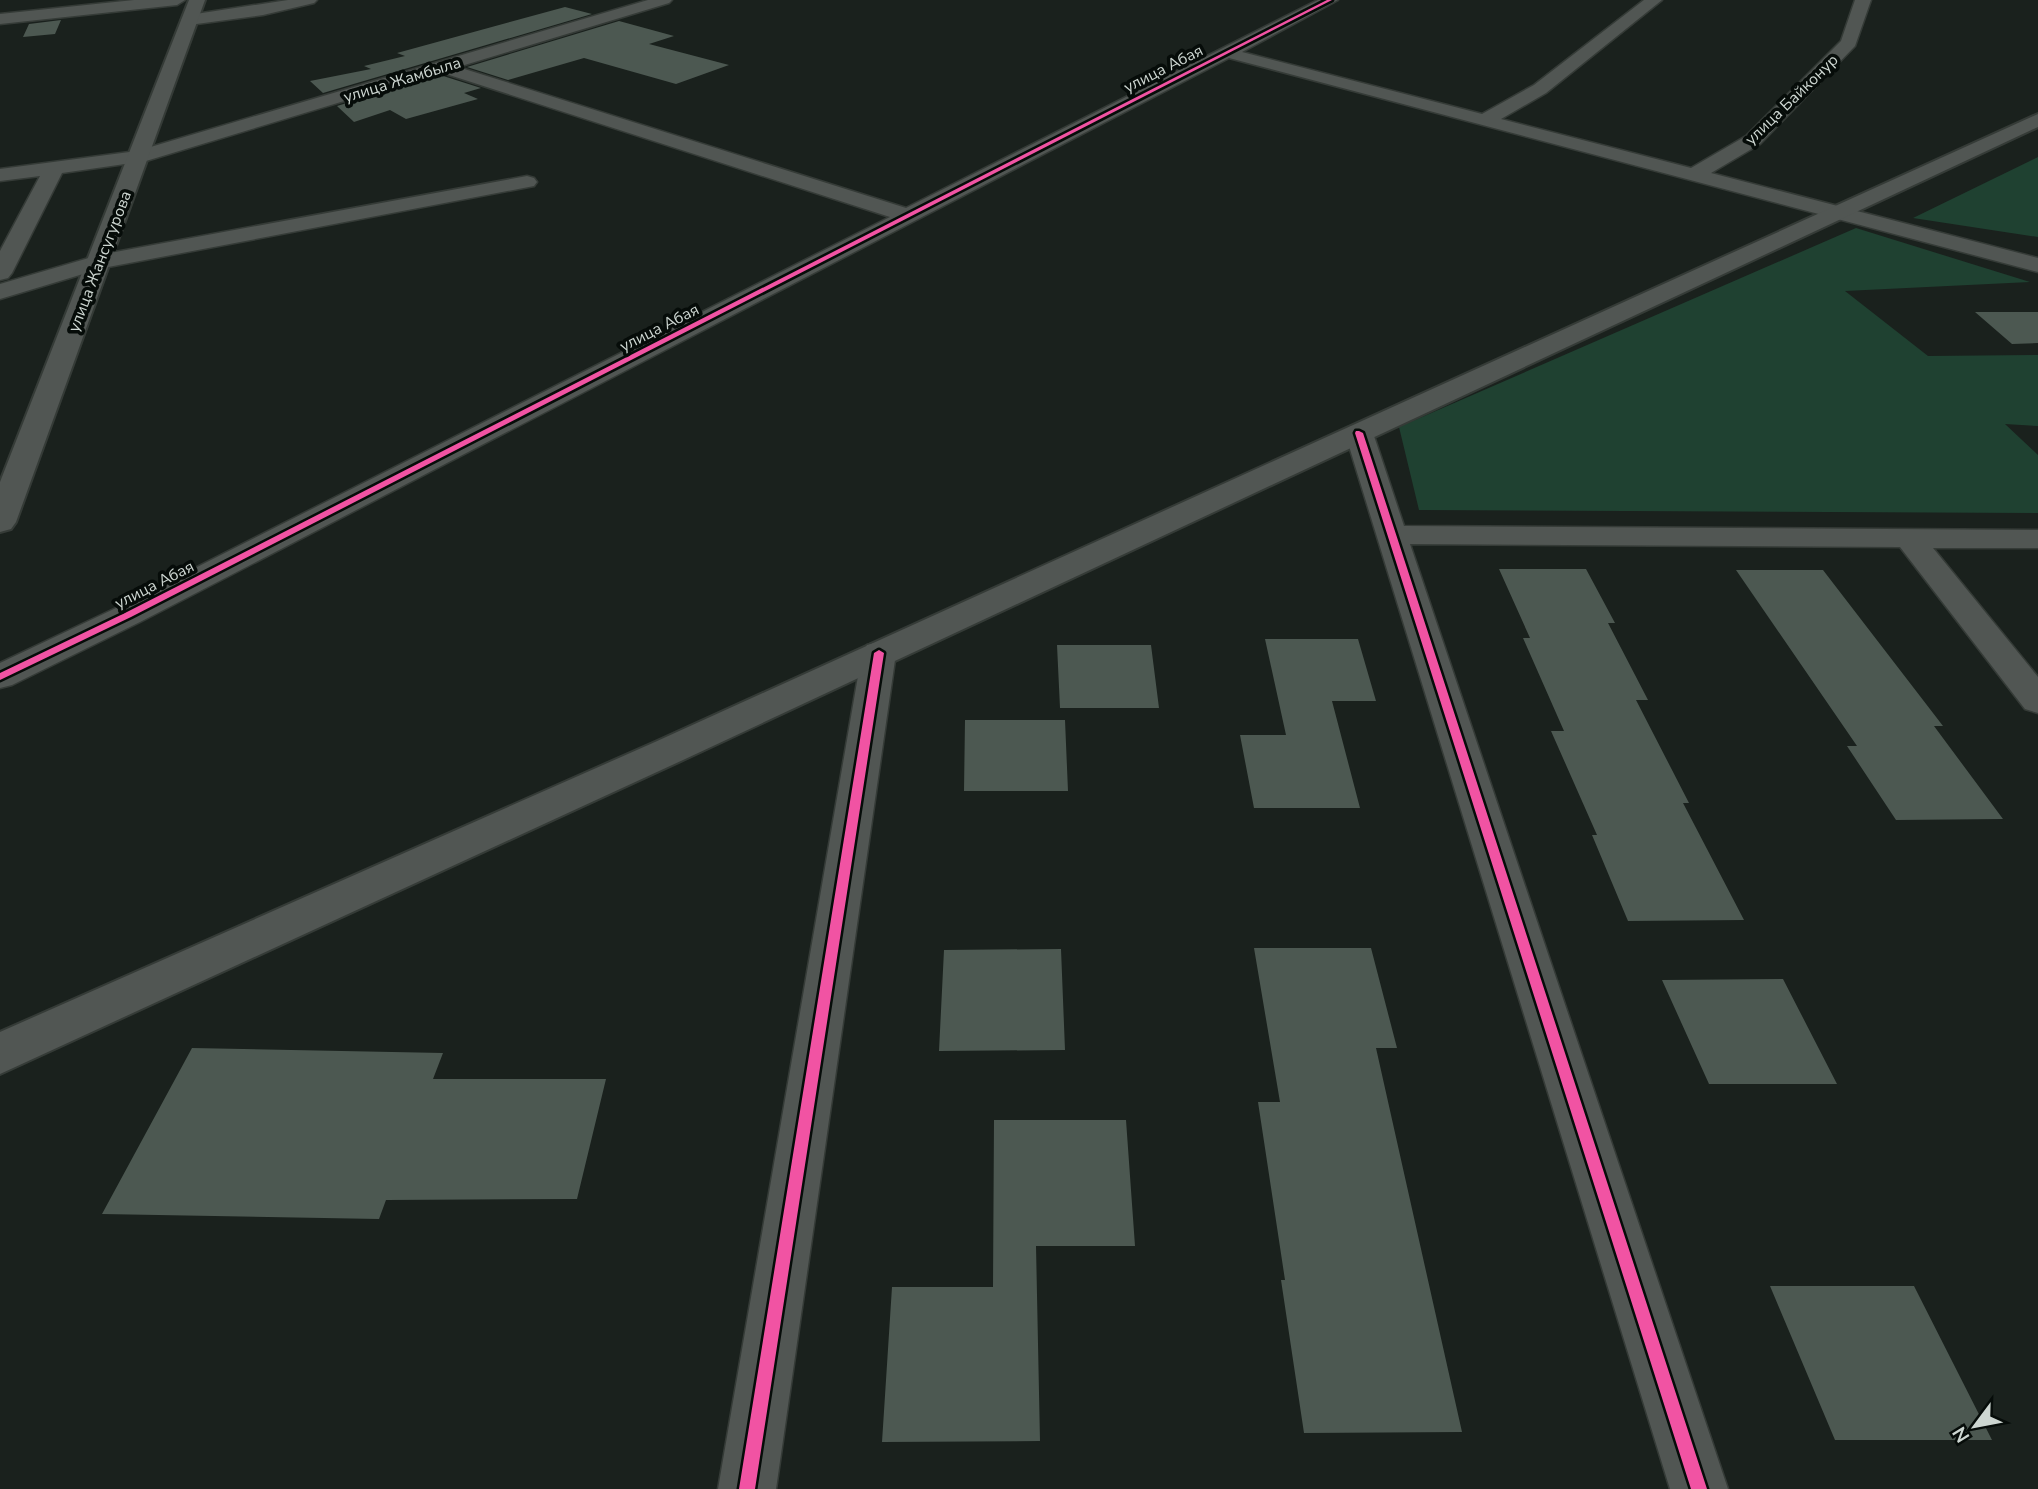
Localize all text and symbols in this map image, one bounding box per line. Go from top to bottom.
street label: улица Абая [1120,39,1207,98]
street label: улица Байконур [1740,49,1843,150]
street label: улица Жамбыла [341,52,464,108]
street label: улица Жансугурова [63,188,137,335]
street label: улица Абая [616,298,703,357]
street label: улица Абая [111,555,198,614]
north arrow [1940,1391,2010,1461]
text: N [1947,1422,1976,1447]

